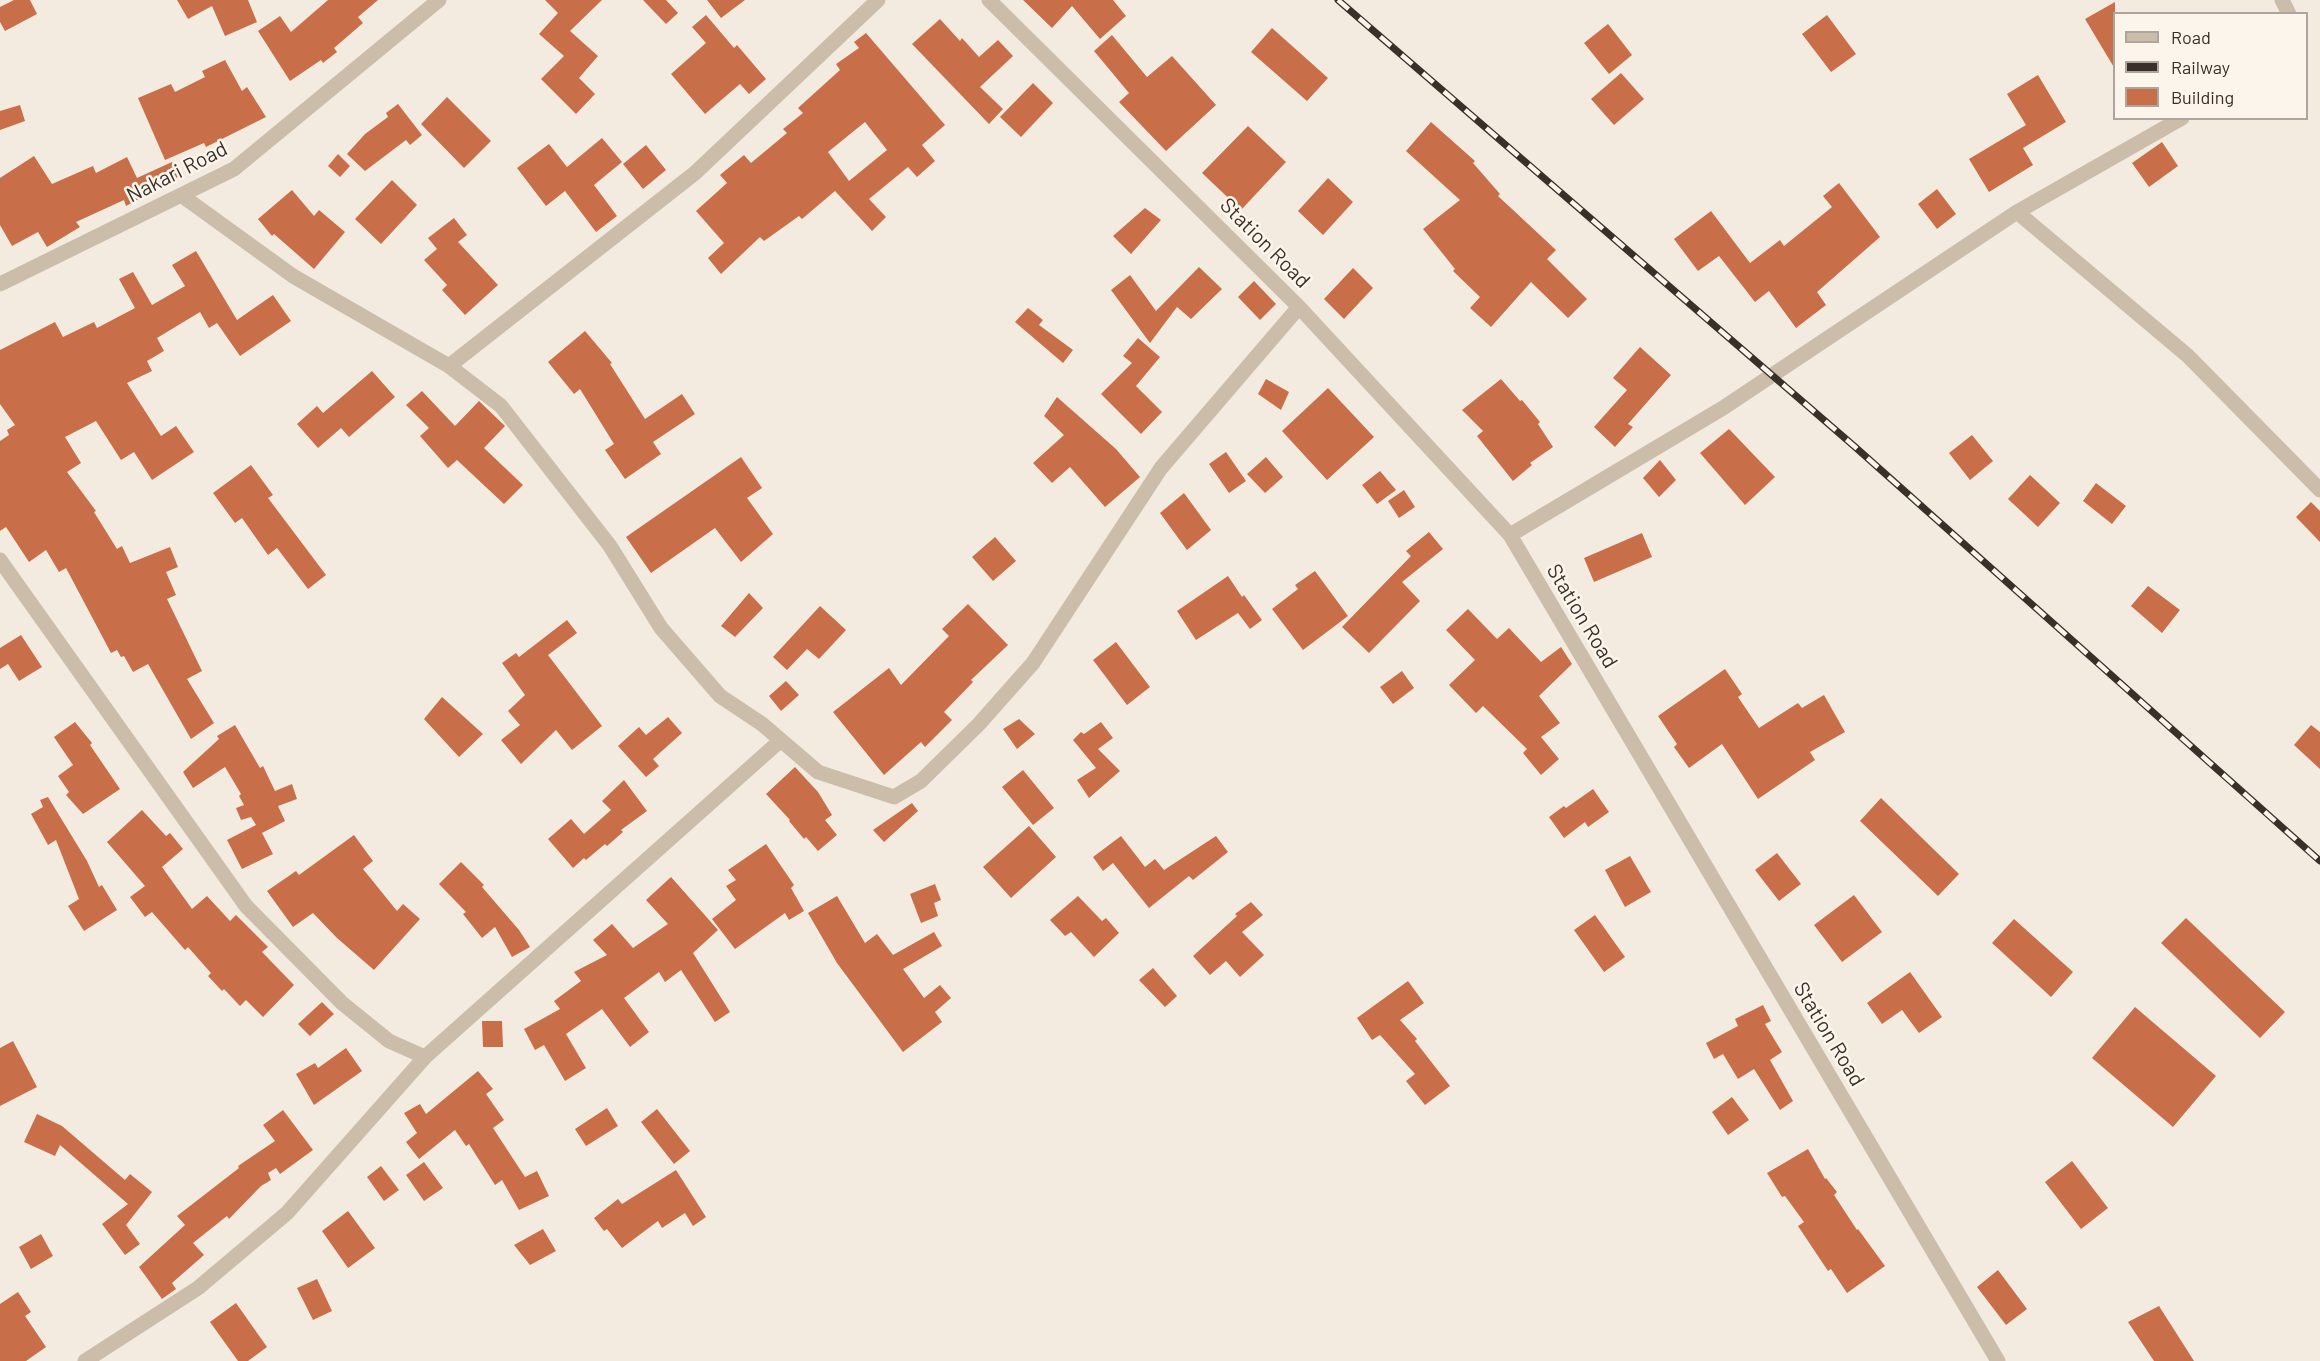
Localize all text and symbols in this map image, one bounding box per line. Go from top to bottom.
legend [2113,12,2308,120]
text: Road [2171,26,2211,48]
text: Railway [2171,56,2230,78]
text: Building [2171,86,2234,108]
street label: Nakari Road [122,136,232,208]
street label: Station Road [1215,193,1315,293]
street label: Station Road [1541,559,1623,673]
street label: Station Road [1788,977,1870,1091]

